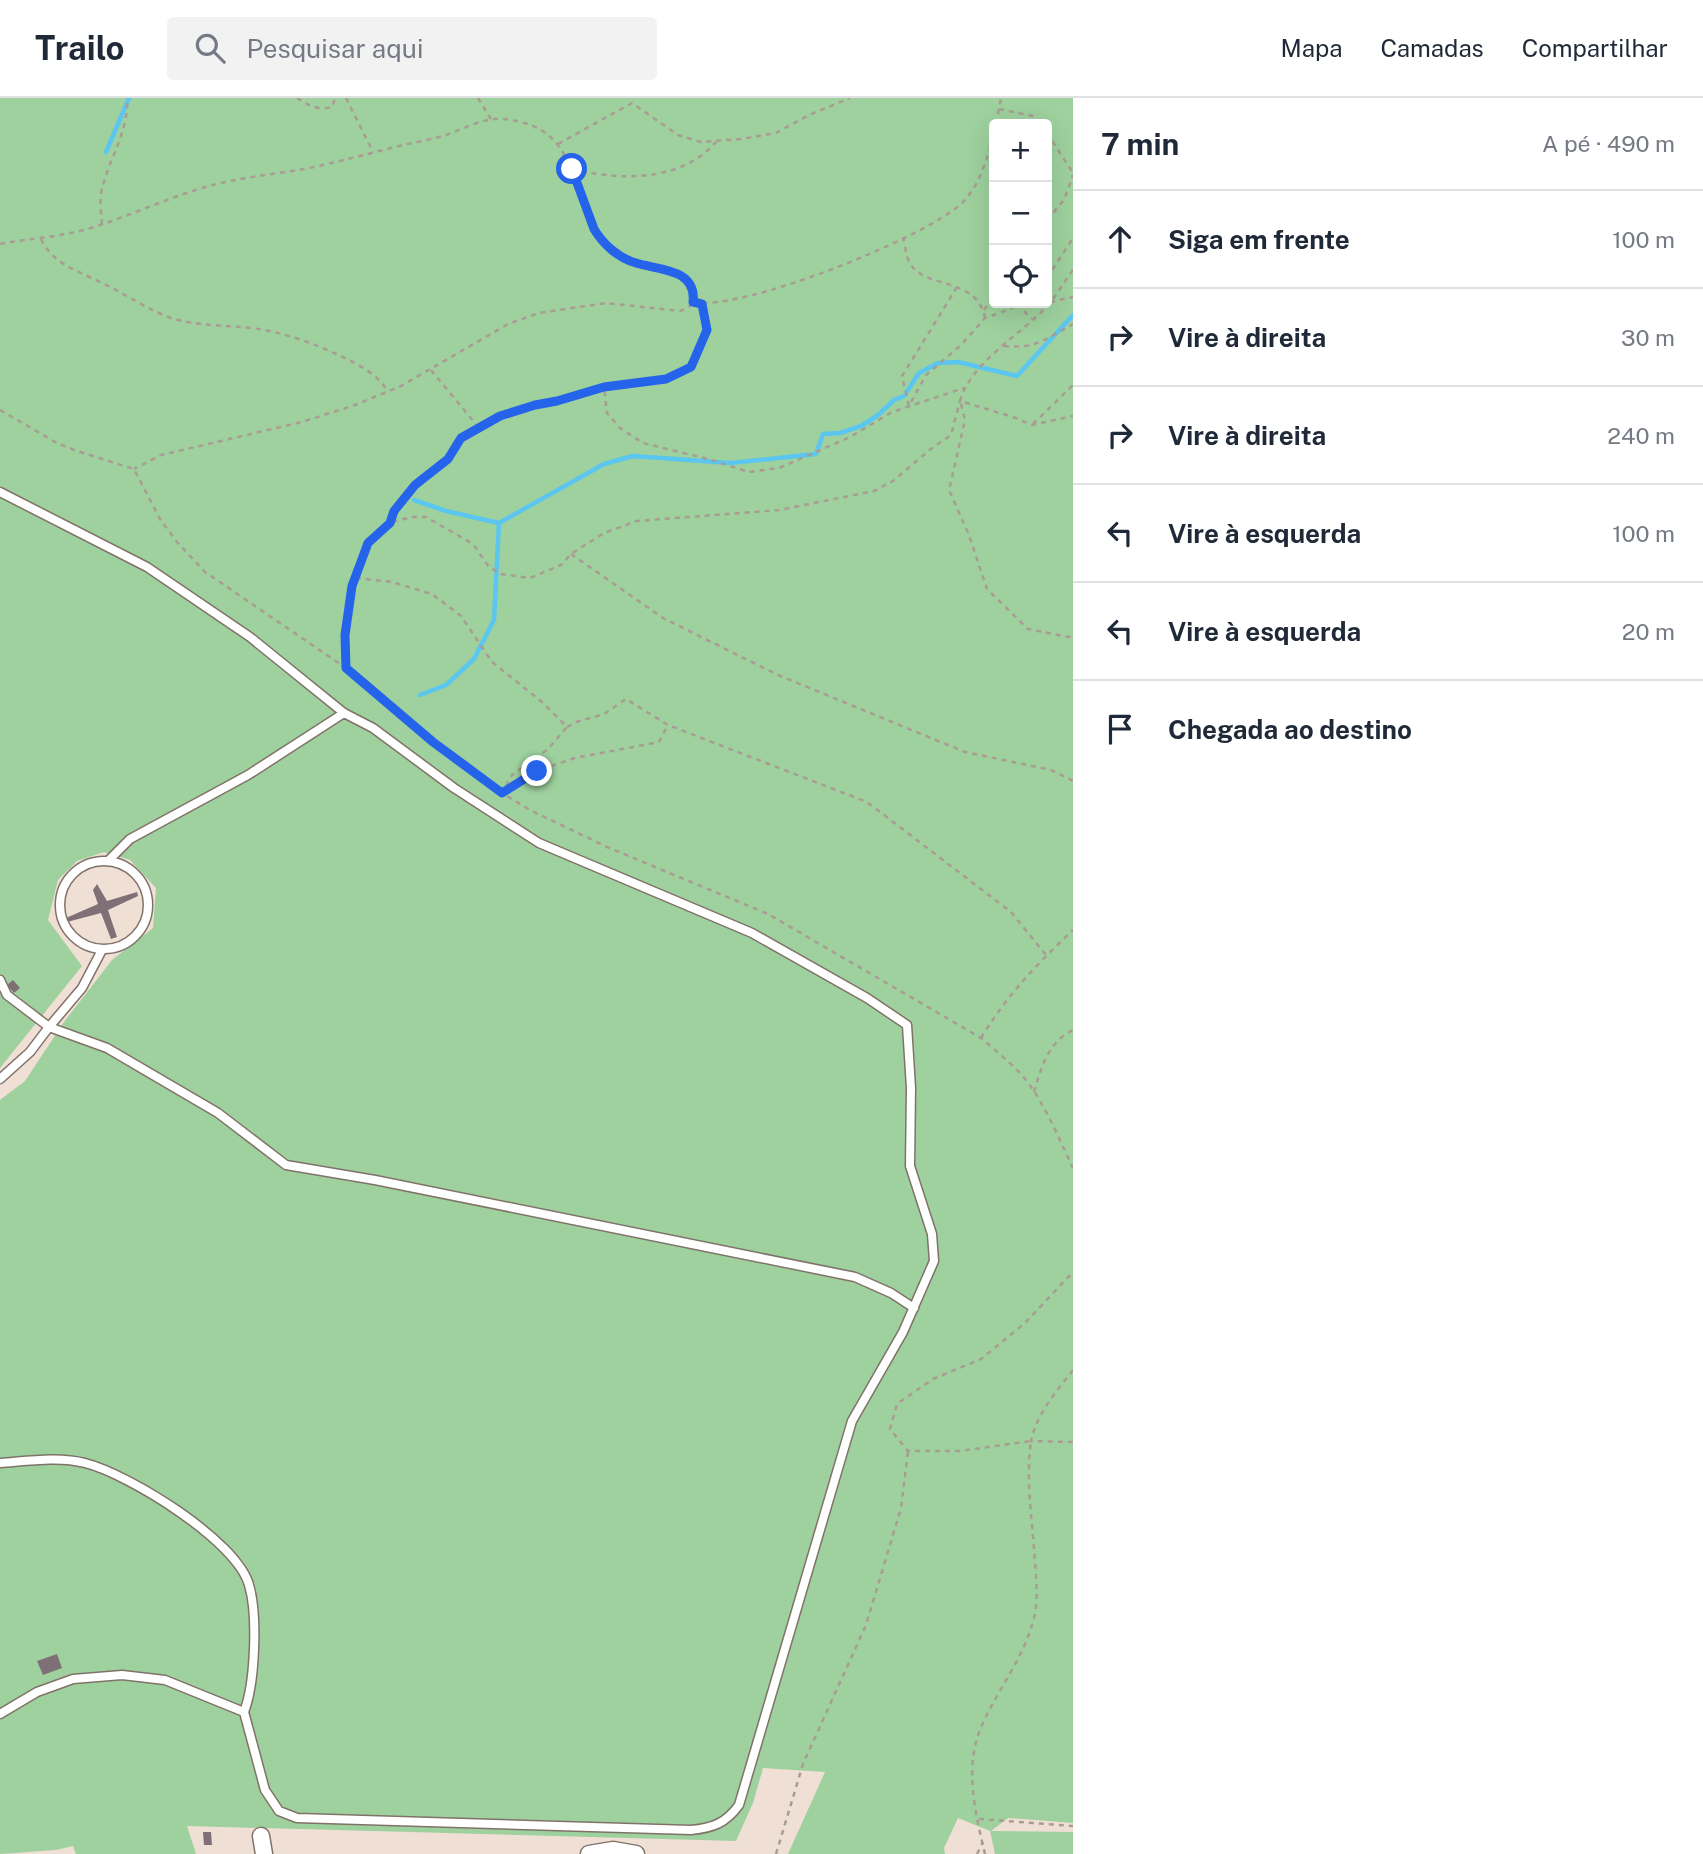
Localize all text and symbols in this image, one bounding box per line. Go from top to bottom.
search box [167,17,657,80]
text: Trailo [35,29,125,67]
icon: search [191,29,229,67]
text: Pesquisar aqui [247,33,423,64]
text: Mapa [1281,34,1342,62]
text: Camadas [1380,34,1484,62]
text: Compartilhar [1522,34,1668,62]
map controls [989,119,1052,308]
button: + [989,119,1052,182]
text: 7 min [1101,126,1179,162]
text: A pé · 490 m [1542,130,1675,157]
route start [556,153,587,184]
button: − [989,182,1052,245]
icon: ahead [1101,220,1139,258]
text: Siga em frente [1168,224,1350,255]
text: 100 m [1612,226,1675,253]
button: locate [989,245,1052,308]
icon: right [1101,318,1139,356]
text: Vire à direita [1168,322,1326,353]
text: 30 m [1621,324,1675,351]
icon: right [1101,416,1139,454]
text: Vire à direita [1168,420,1326,451]
text: 240 m [1607,422,1675,449]
icon: left [1101,514,1139,552]
text: Vire à esquerda [1168,518,1361,549]
text: 100 m [1612,520,1675,547]
icon: left [1101,612,1139,650]
text: Vire à esquerda [1168,616,1361,647]
text: 20 m [1622,618,1675,645]
icon: arrive [1101,710,1139,748]
text: Chegada ao destino [1168,714,1412,745]
route end [521,755,552,786]

